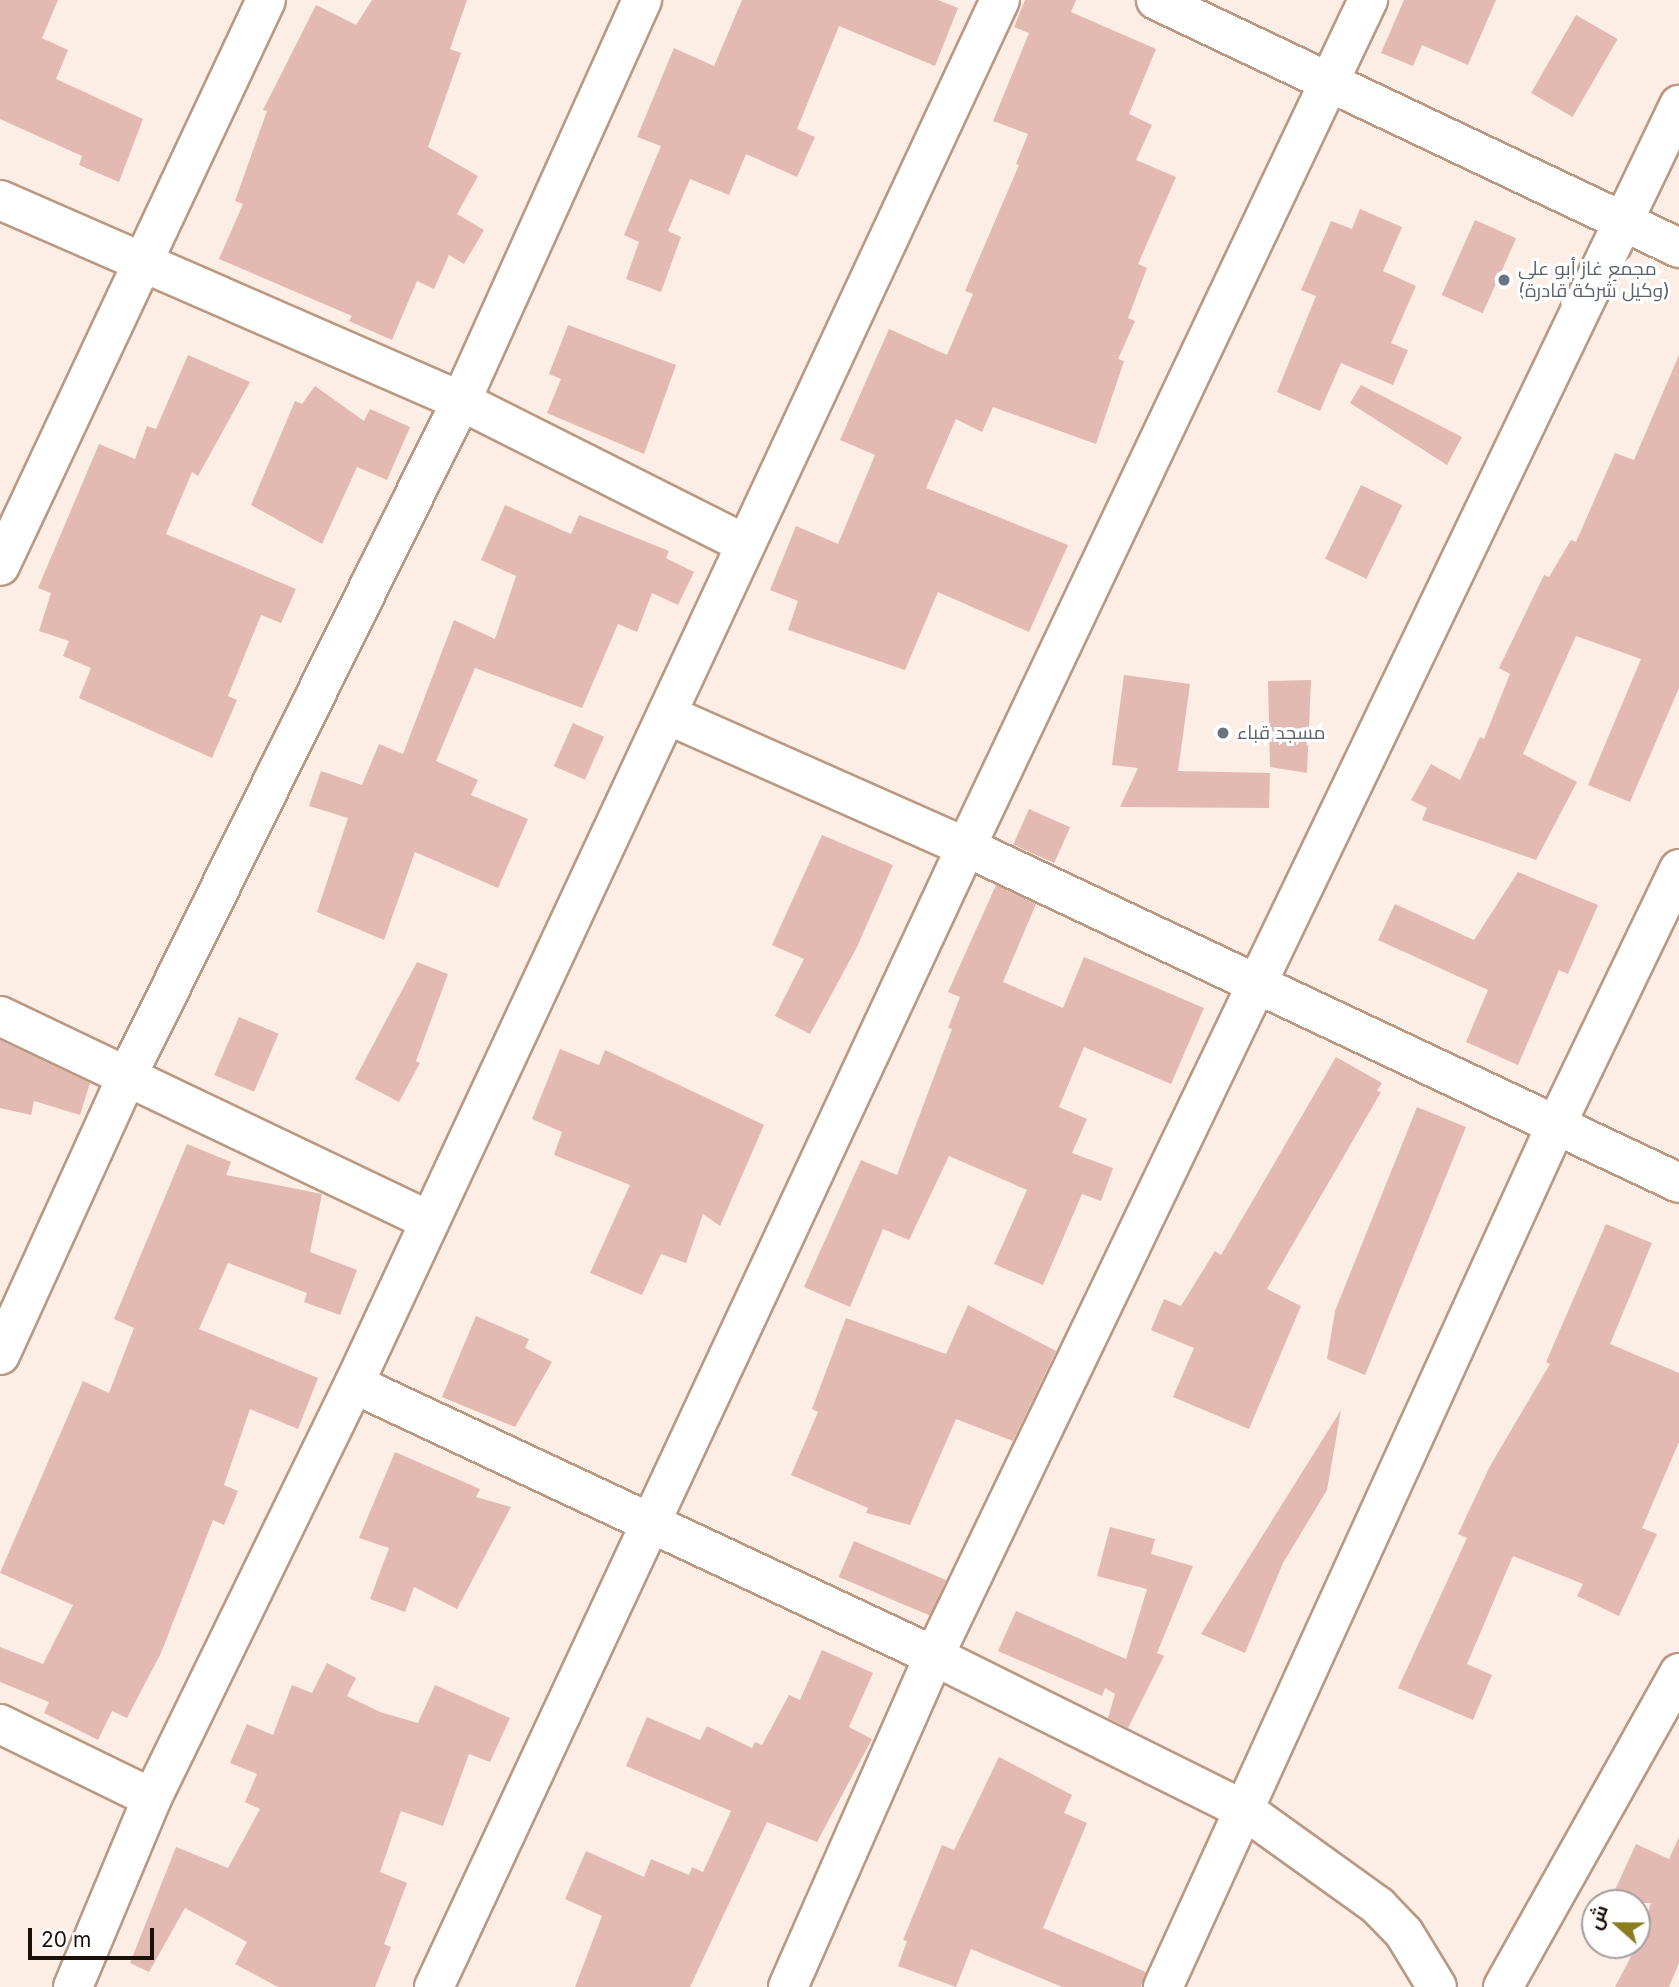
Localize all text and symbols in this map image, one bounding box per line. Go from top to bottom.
place label: مجمع غاز أبو علي (وكيل شركة قادرة) [1518,258,1670,302]
marker: مجمع غاز أبو علي (وكيل شركة قادرة) [1496,272,1512,288]
place label: مسجد قباء [1237,722,1326,744]
marker: مسجد قباء [1215,725,1231,741]
north arrow [1581,1889,1651,1959]
text: ش [1583,1902,1613,1933]
scale bar [32,1913,158,1957]
text: 20 m [41,1927,91,1952]

